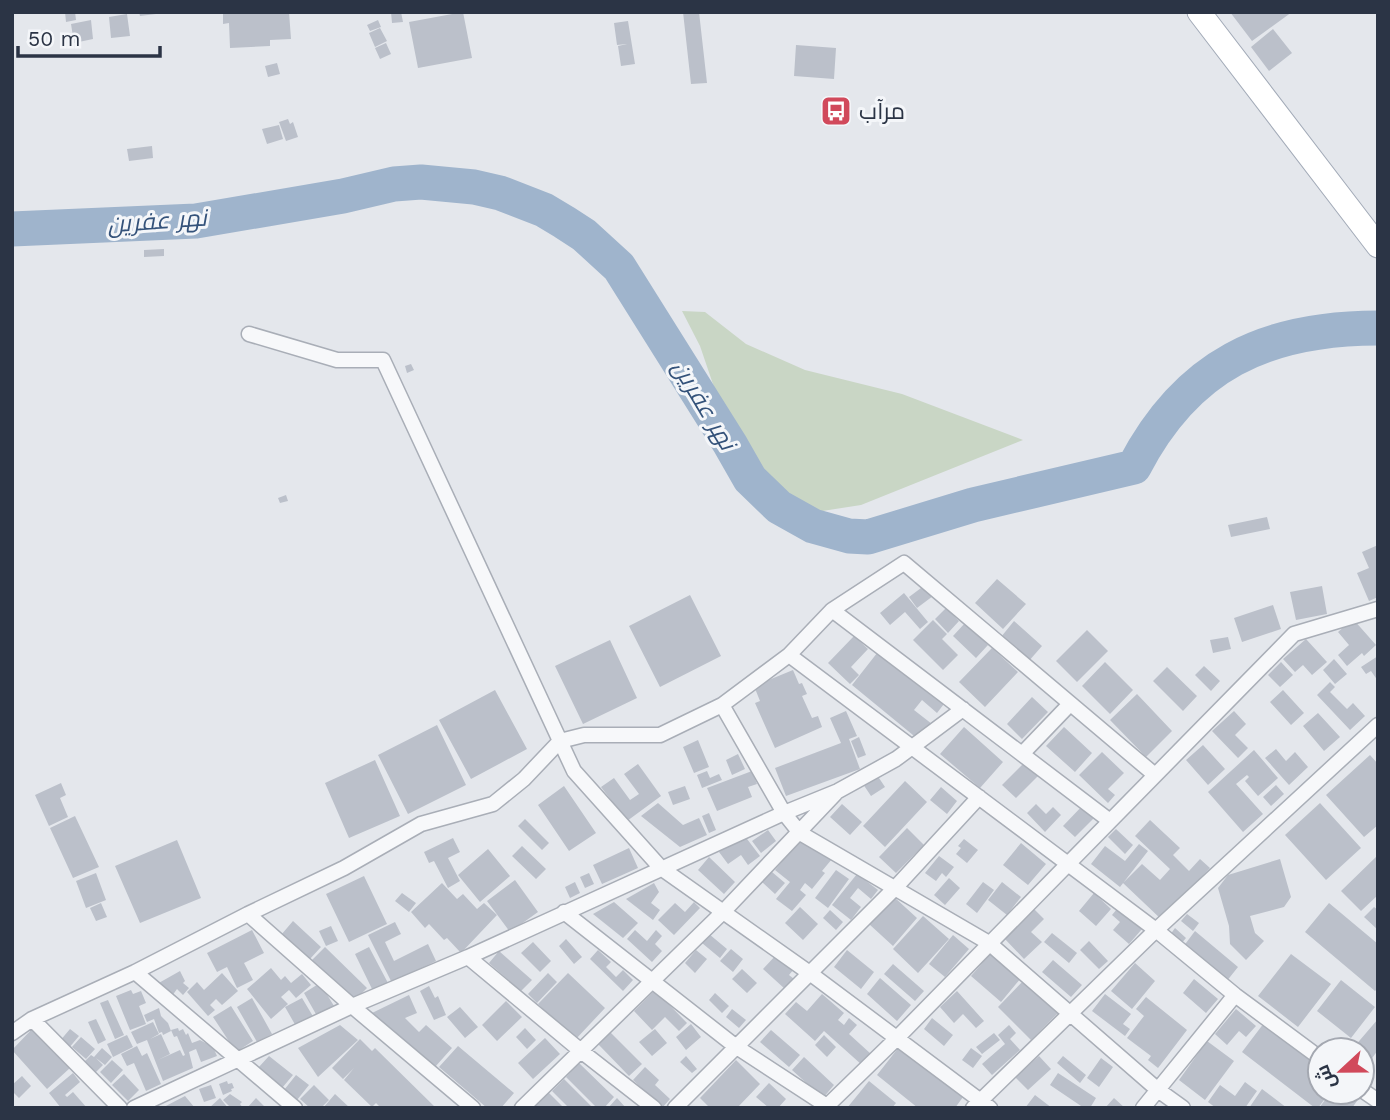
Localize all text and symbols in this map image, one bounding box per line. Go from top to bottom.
scale bar [18,14,159,58]
text: 50 m [28,26,80,51]
bus stop icon: مرآب [819,94,853,128]
place label: مرآب [859,98,905,125]
water label: نهر عفرين [106,203,210,238]
water label: نهر عفرين [666,355,743,457]
north arrow [1306,1036,1376,1106]
text: ش [1310,1062,1341,1093]

